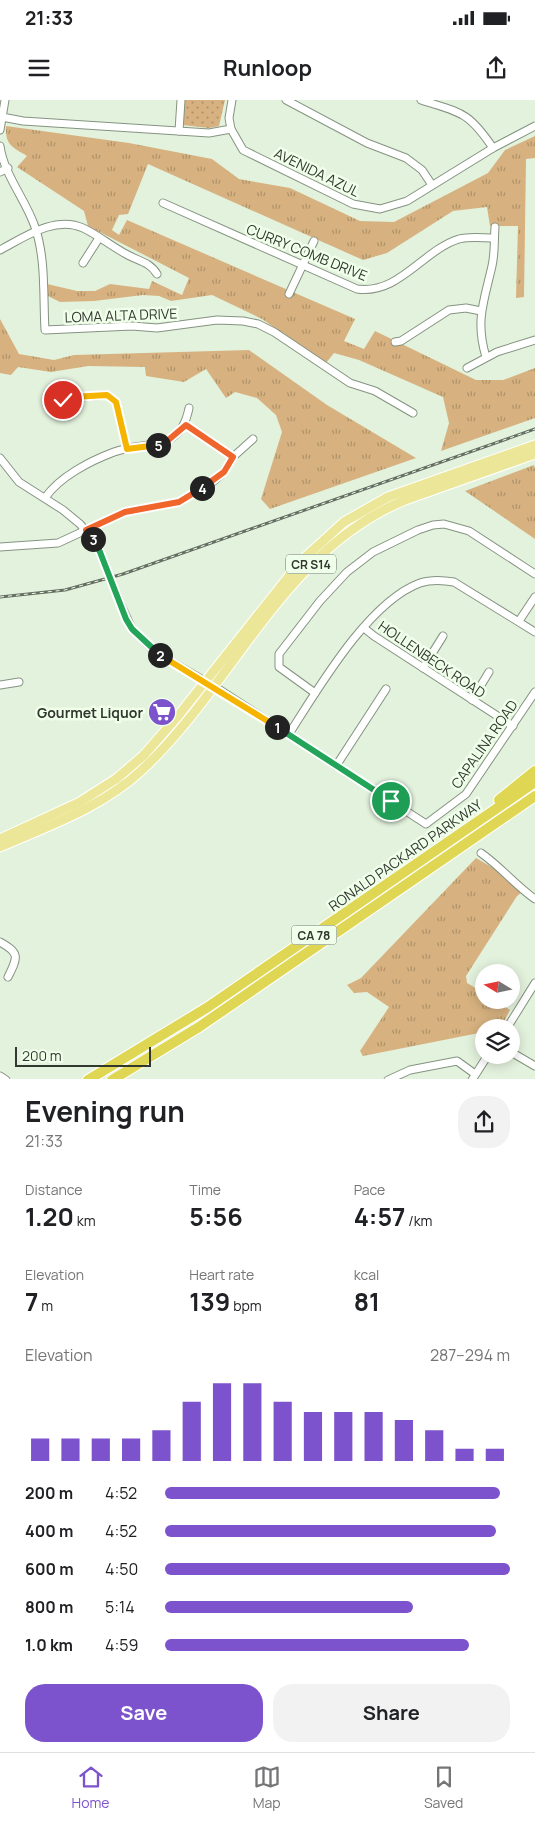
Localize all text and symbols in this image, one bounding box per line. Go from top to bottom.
text: 21:33 [25,5,73,31]
text: Runloop [223,53,312,83]
icon: menu [25,54,53,82]
icon: share [482,54,510,82]
street label: AVENIDA AZUL [271,143,363,201]
street label: CURRY COMB DRIVE [244,219,370,285]
street label: LOMA ALTA DRIVE [64,304,178,326]
pin [42,379,84,421]
icon: check [49,386,77,414]
pin: 5 [146,432,170,458]
text: 5 [154,436,163,455]
pin: 4 [190,476,214,500]
text: 4 [198,479,207,498]
pin: 3 [80,526,106,552]
text: 3 [89,530,98,549]
road number: CR S14 [286,554,336,574]
street label: HOLLENBECK ROAD [375,616,489,702]
pin: 2 [148,642,172,668]
text: 2 [156,646,165,665]
street label: CAPALINA ROAD [446,696,522,792]
supermarket icon: Gourmet Liquor [147,697,177,727]
place label: Gourmet Liquor [37,703,143,722]
pin: 1 [264,714,290,740]
text: 1 [274,718,281,737]
pin [370,780,412,822]
icon: arrive [377,787,405,815]
street label: RONALD PACKARD PARKWAY [325,795,486,915]
road number: CA 78 [292,926,336,944]
north arrow [475,964,520,1009]
map controls [475,964,520,1064]
button: layers [475,1019,520,1064]
scale bar [15,1044,151,1068]
text: 200 m [22,1046,62,1065]
text: Evening run [25,1092,185,1130]
button: share [458,1096,510,1148]
text: 21:33 [25,1130,63,1152]
text: Distance [25,1180,82,1199]
text: Time [189,1180,221,1199]
text: Pace [354,1180,385,1199]
text: 1.20 [25,1199,74,1234]
text: 5:56 [189,1199,243,1234]
text: 4:57 [354,1199,405,1234]
text: km [74,1211,96,1230]
text: /km [405,1211,432,1230]
text: Elevation [25,1265,84,1284]
text: Heart rate [189,1265,254,1284]
text: kcal [354,1265,379,1284]
text: 7 [25,1284,38,1319]
text: 139 [189,1284,230,1319]
text: 81 [354,1284,380,1319]
text: m [38,1296,53,1315]
text: bpm [230,1296,262,1315]
text: Elevation [25,1344,93,1366]
text: 287–294 m [430,1344,510,1366]
text: 200 m [25,1482,73,1504]
text: 4:52 [105,1482,137,1504]
text: 400 m [25,1520,73,1542]
text: 4:52 [105,1520,137,1542]
text: 600 m [25,1558,74,1580]
text: 4:50 [105,1558,138,1580]
text: 800 m [25,1596,73,1618]
text: 5:14 [105,1596,135,1618]
text: 1.0 km [25,1634,73,1656]
text: 4:59 [105,1634,138,1656]
button: Save [25,1684,263,1742]
button: Share [273,1684,510,1742]
tab: Home [72,1763,109,1812]
tab: Map [253,1763,281,1812]
tab: Saved [424,1763,463,1812]

